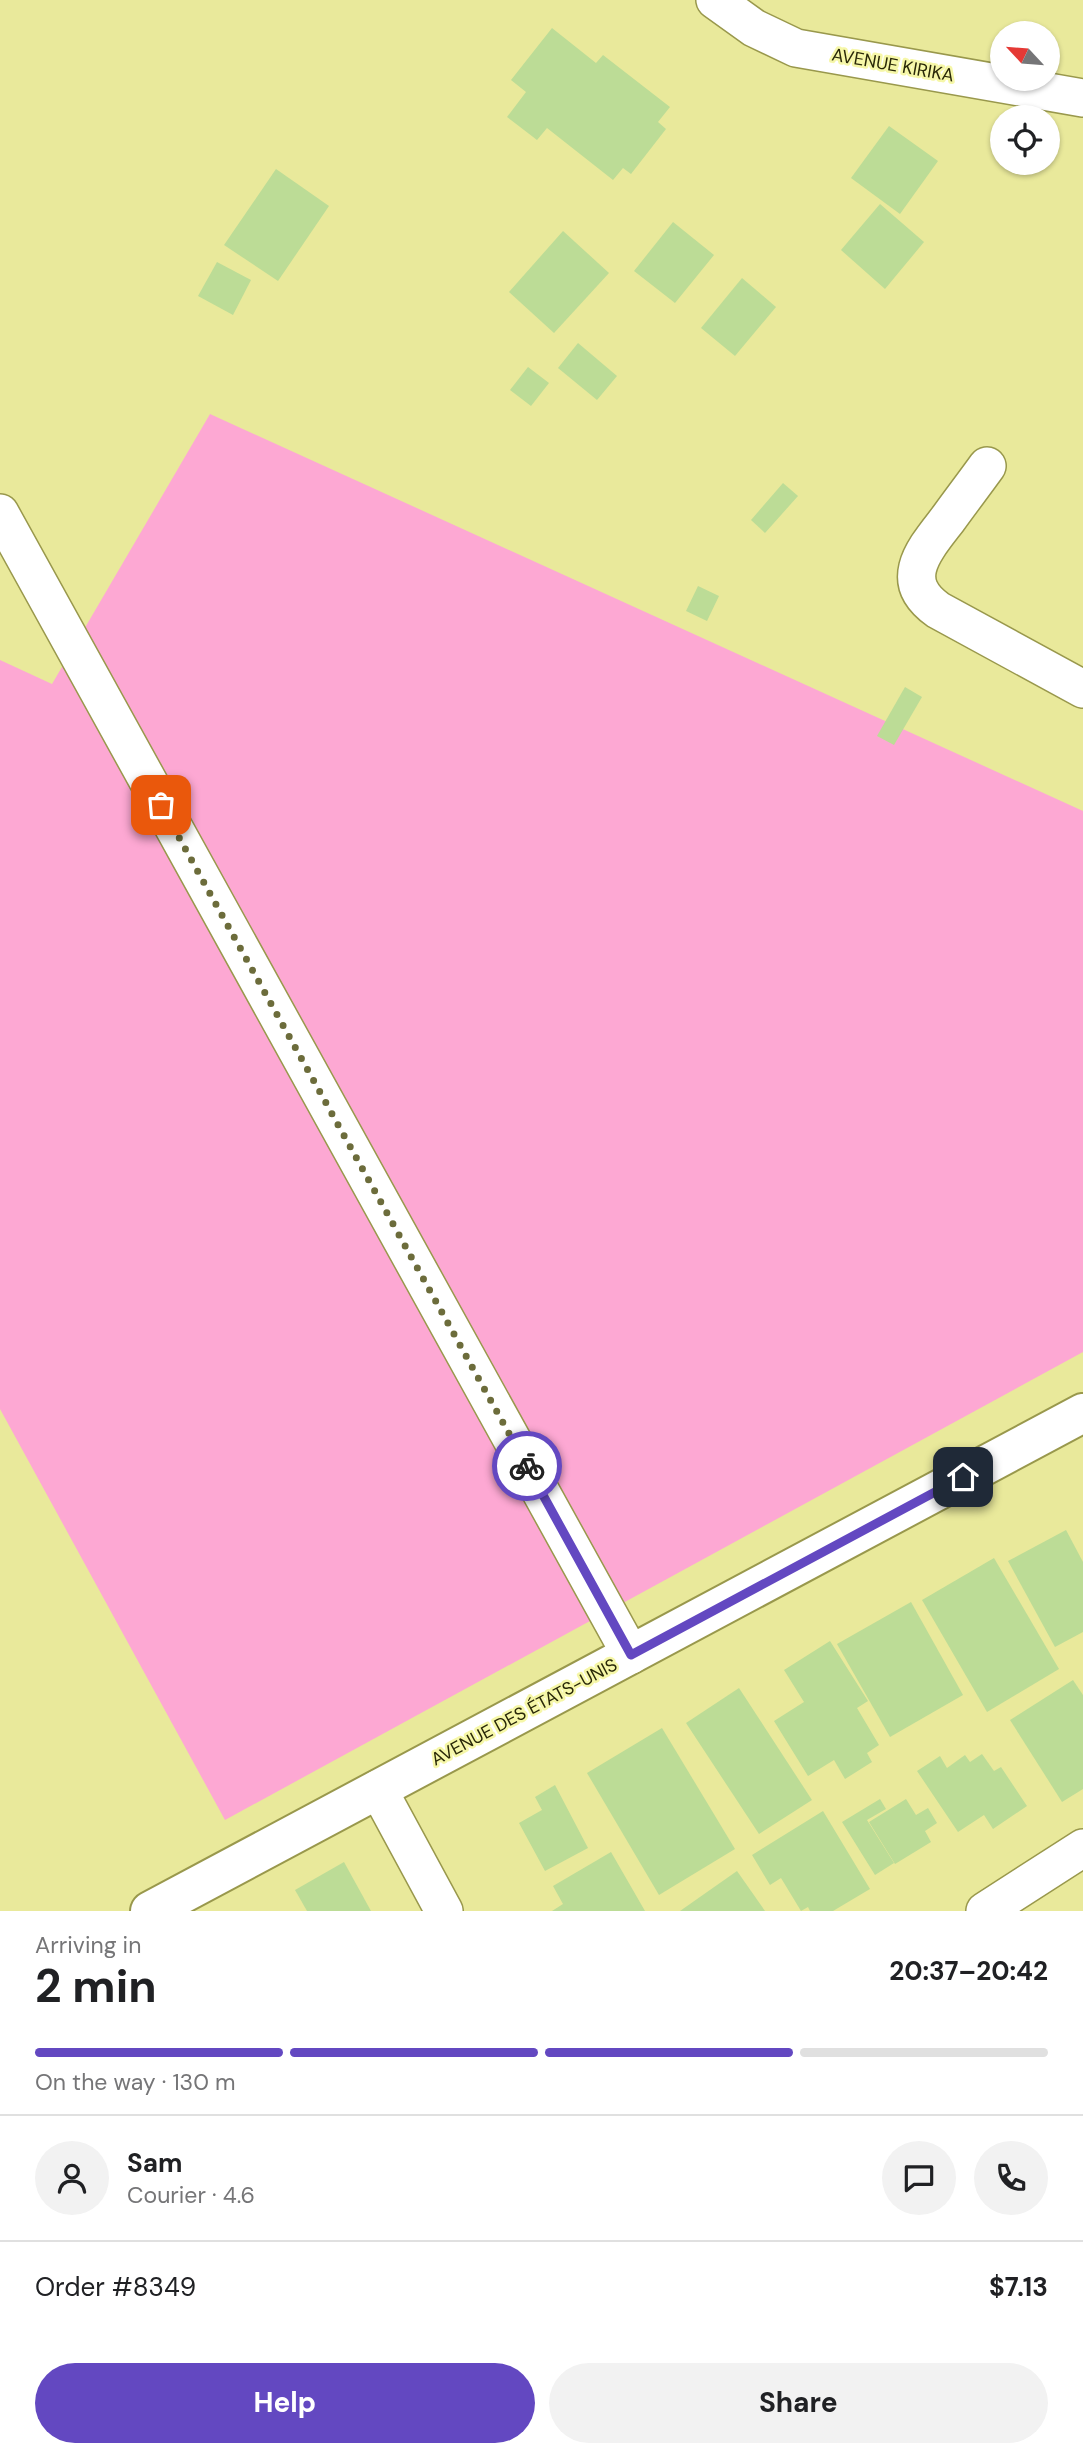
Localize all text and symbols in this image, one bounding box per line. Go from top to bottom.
north arrow [990,21,1060,91]
map controls [990,21,1060,175]
street label: AVENUE KIRIKA [830,42,956,88]
button: locate [990,105,1060,175]
pin [131,775,191,835]
icon: bag [142,786,180,824]
courier [492,1431,562,1501]
icon: bike [508,1447,546,1485]
pin [933,1447,993,1507]
icon: home [944,1458,982,1496]
street label: AVENUE DES ÉTATS-UNIS [427,1653,621,1771]
text: Arriving in [35,1930,141,1960]
text: 20:37–20:42 [889,1954,1048,1988]
text: 2 min [35,1956,157,2016]
text: On the way · 130 m [35,2067,236,2097]
button: person [35,2141,109,2215]
button: chat [882,2141,956,2215]
button: phone [974,2141,1048,2215]
text: Sam [127,2146,182,2180]
text: Courier · 4.6 [127,2180,255,2210]
text: Order #8349 [35,2270,196,2304]
text: $7.13 [989,2270,1048,2304]
button: Help [35,2363,535,2443]
button: Share [549,2363,1048,2443]

